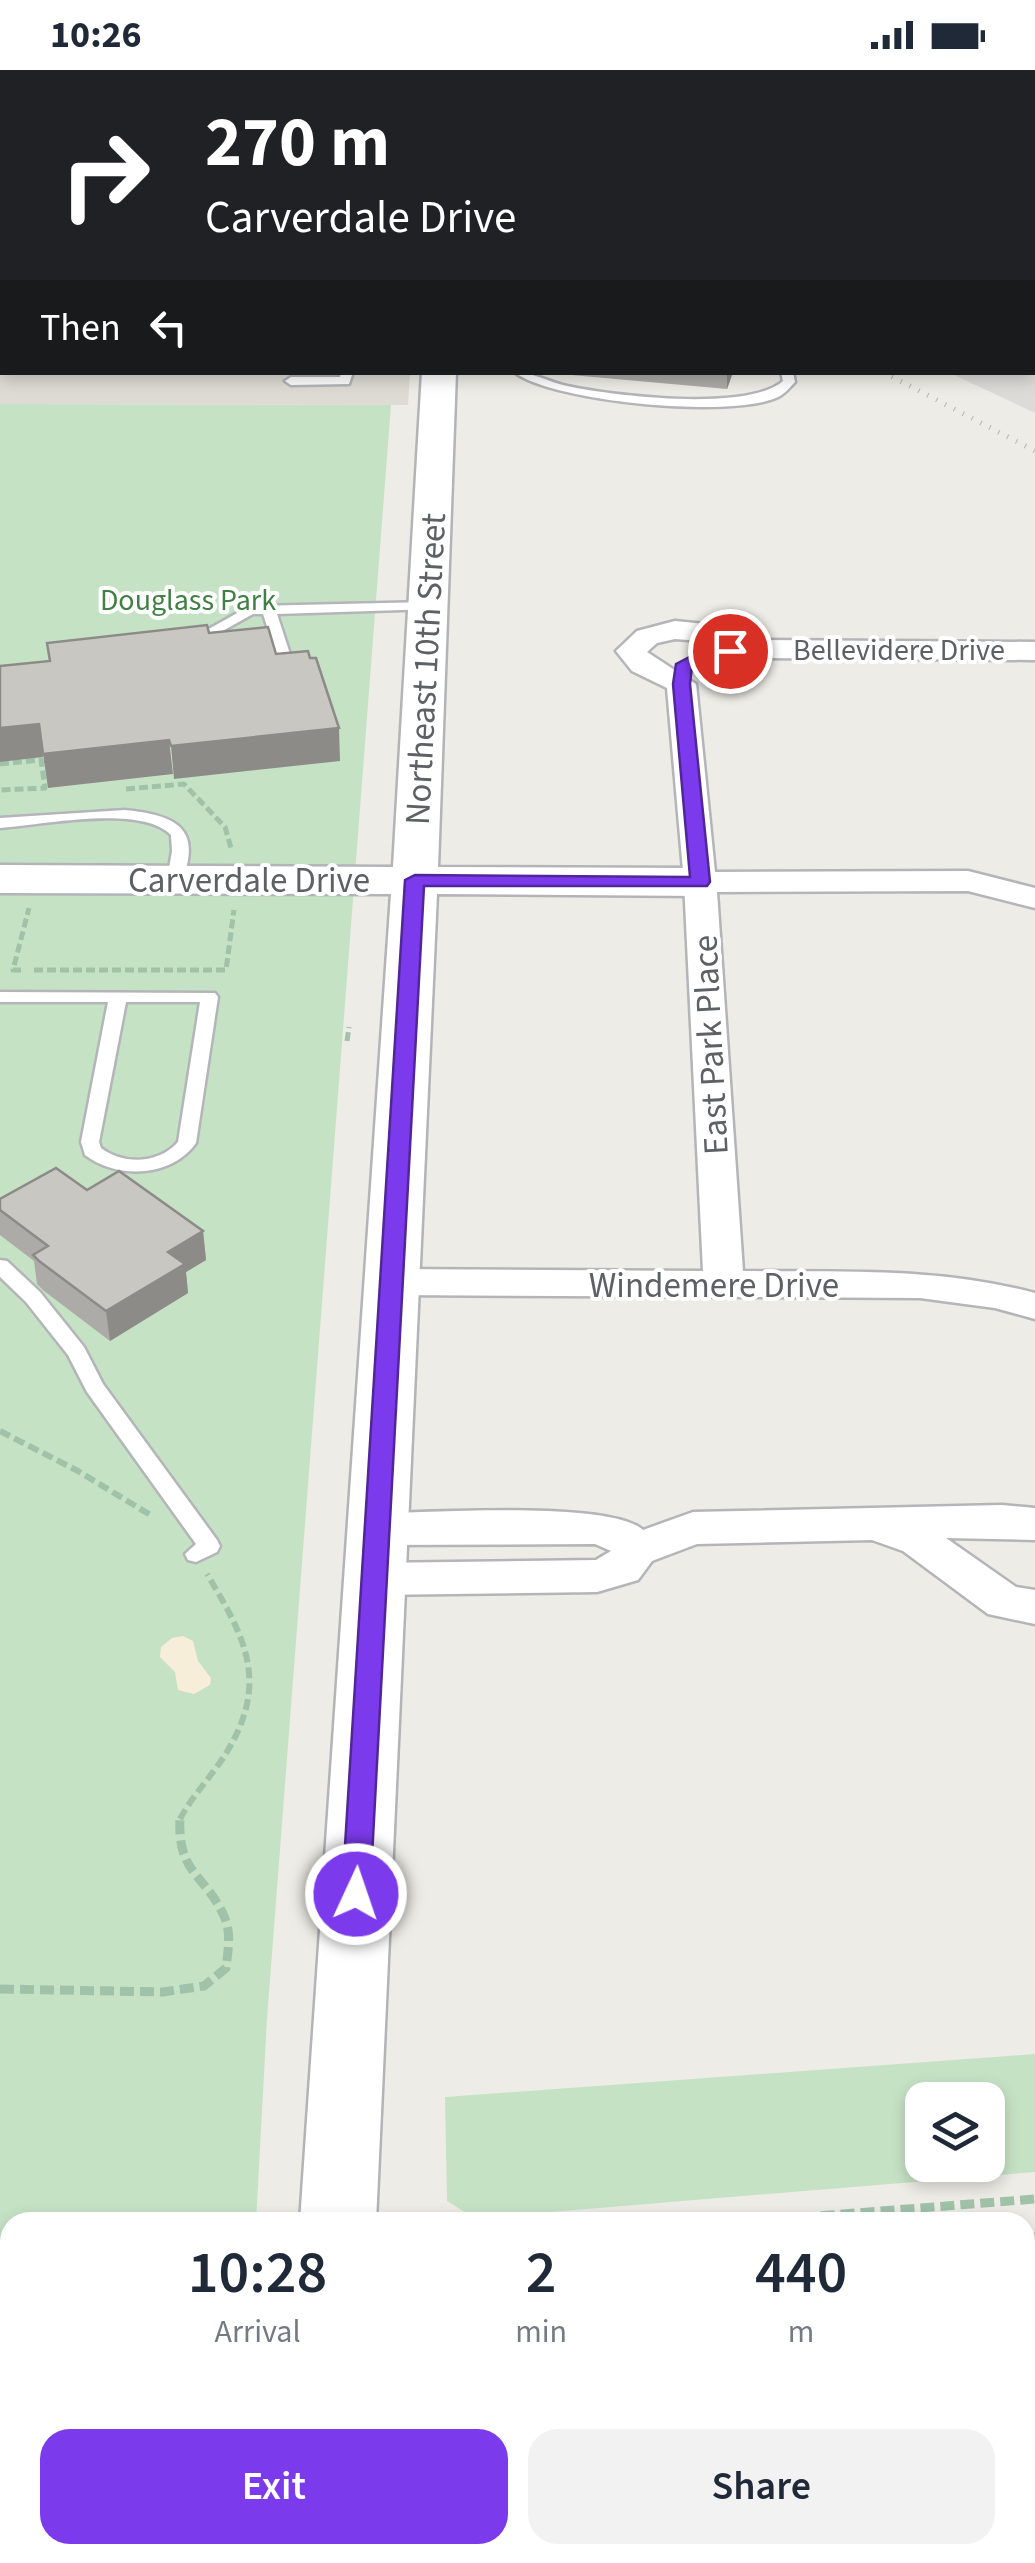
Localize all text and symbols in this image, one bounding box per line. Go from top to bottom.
text: 10:26 [50,8,142,62]
text: 270 m [205,93,390,193]
icon: right [40,110,170,240]
text: Carverdale Drive [205,186,516,250]
icon: left [141,300,196,355]
text: Then [40,301,121,355]
street label: Northeast 10th Street [393,512,459,826]
park label: Douglass Park [100,579,276,622]
pin [688,609,773,694]
icon: arrive [703,624,758,679]
street label: Bellevidere Drive [793,629,1005,672]
street label: Carverdale Drive [128,856,370,906]
street label: East Park Place [680,934,742,1156]
street label: Windemere Drive [589,1261,839,1311]
position arrow [304,1842,408,1946]
map controls [905,2082,1005,2182]
button: layers [905,2082,1005,2182]
text: 10:28 [188,2231,327,2316]
text: 2 [526,2231,557,2316]
text: 440 [755,2231,847,2316]
text: Arrival [215,2309,301,2355]
text: min [515,2309,567,2355]
text: m [788,2309,814,2355]
button: Exit [40,2429,508,2544]
button: Share [528,2429,995,2544]

